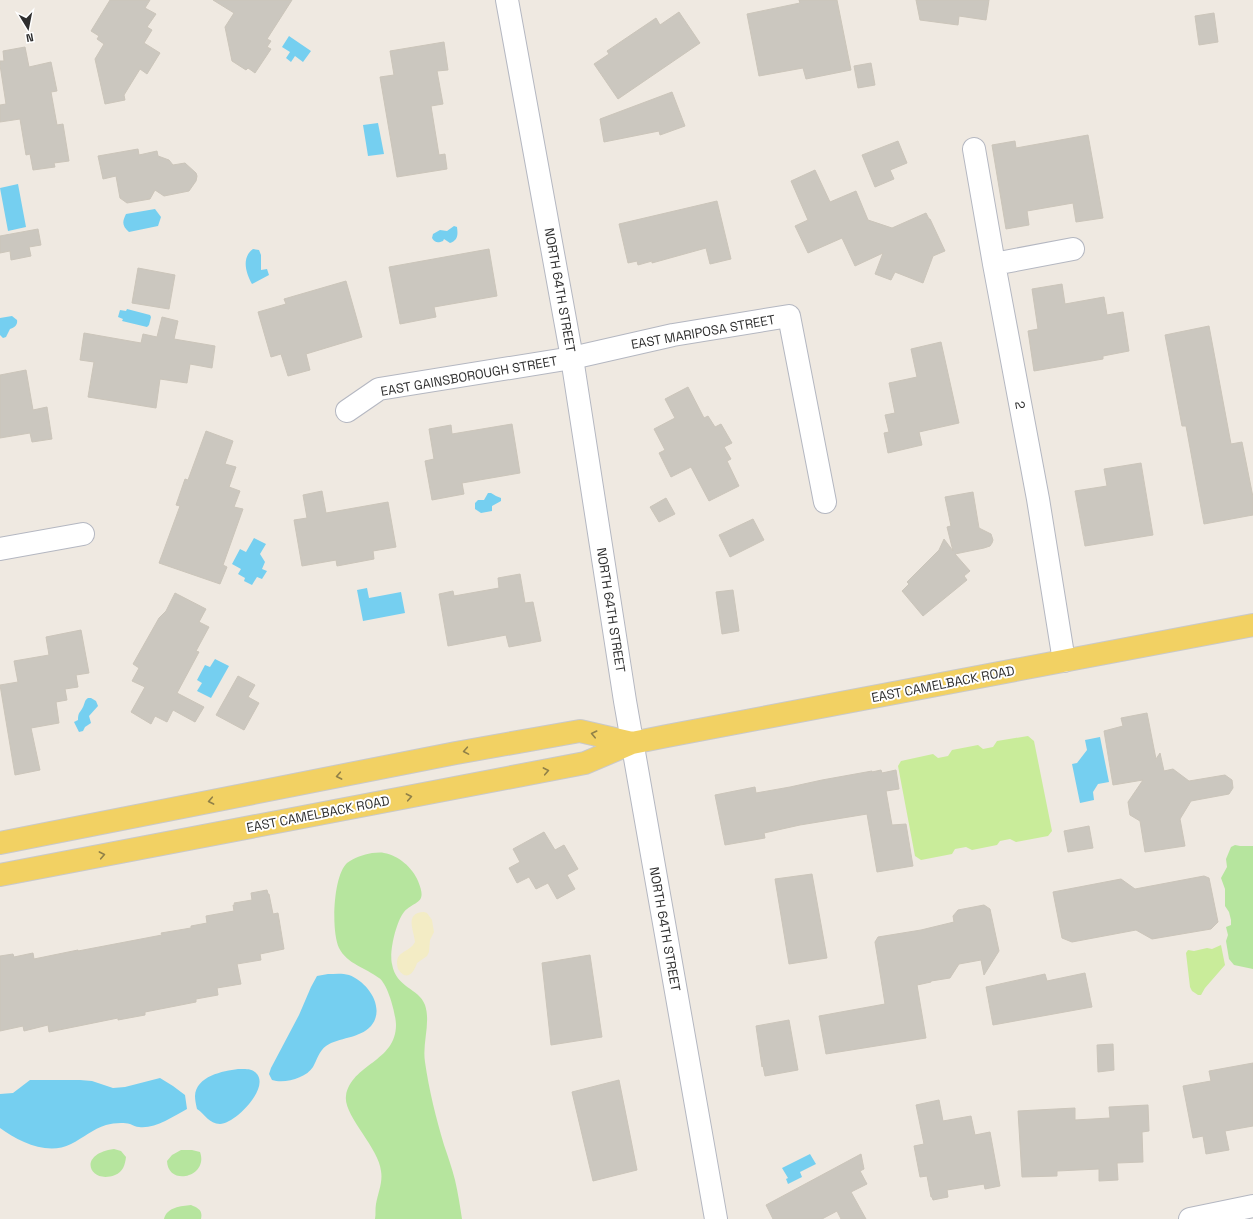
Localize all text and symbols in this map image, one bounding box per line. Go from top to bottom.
north arrow [8,8,48,48]
text: N [25,30,35,45]
street label: NORTH 64TH STREET [541,226,579,354]
street label: EAST MARIPOSA STREET [630,311,777,353]
street label: EAST GAINSBOROUGH STREET [379,352,559,400]
street label: 2 [1011,400,1029,410]
street label: NORTH 64TH STREET [593,546,629,674]
street label: EAST CAMELBACK ROAD [870,662,1016,706]
one-way arrow [591,731,597,739]
one-way arrow [463,746,469,755]
one-way arrow [543,767,549,775]
one-way arrow [336,771,342,779]
street label: EAST CAMELBACK ROAD [245,792,391,836]
one-way arrow [405,793,412,802]
one-way arrow [208,797,214,805]
one-way arrow [99,852,105,860]
street label: NORTH 64TH STREET [646,865,684,993]

